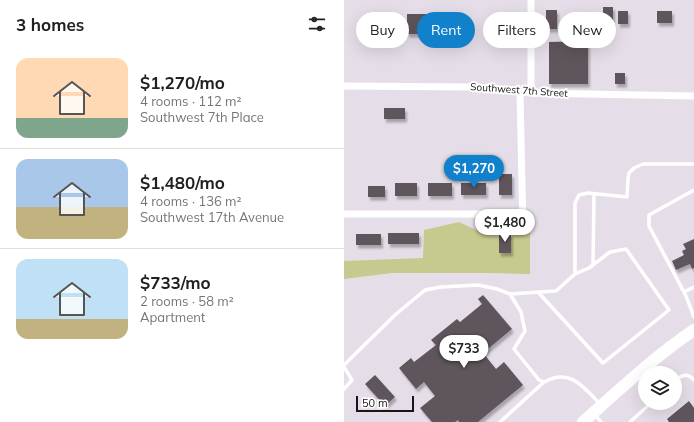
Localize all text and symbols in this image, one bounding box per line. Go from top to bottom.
chip: Buy [356,12,409,48]
chip: Rent [417,12,475,48]
chip: Filters [483,12,550,48]
chip: New [558,12,616,48]
icon: filters [306,13,328,35]
text: 3 homes [16,14,84,35]
text: $1,270/mo [140,72,225,93]
icon: home [48,74,96,122]
street label: Southwest 7th Street [470,80,569,100]
text: 4 rooms · 112 m² [140,93,241,109]
text: Southwest 7th Place [140,109,264,125]
pin: $1,270 [441,155,507,189]
text: $1,270 [453,160,495,176]
text: $1,480/mo [140,172,225,193]
icon: home [48,175,96,223]
text: 4 rooms · 136 m² [140,193,241,209]
text: Southwest 17th Avenue [140,209,284,225]
pin: $1,480 [472,209,538,243]
text: $1,480 [484,214,526,230]
text: $733/mo [140,272,211,293]
icon: home [48,275,96,323]
text: 2 rooms · 58 m² [140,293,234,309]
text: Apartment [140,309,205,325]
pin: $733 [440,335,488,369]
text: $733 [448,340,480,356]
map controls [638,366,682,410]
button: layers [638,366,682,410]
scale bar [356,394,414,413]
text: 50 m [362,396,388,410]

